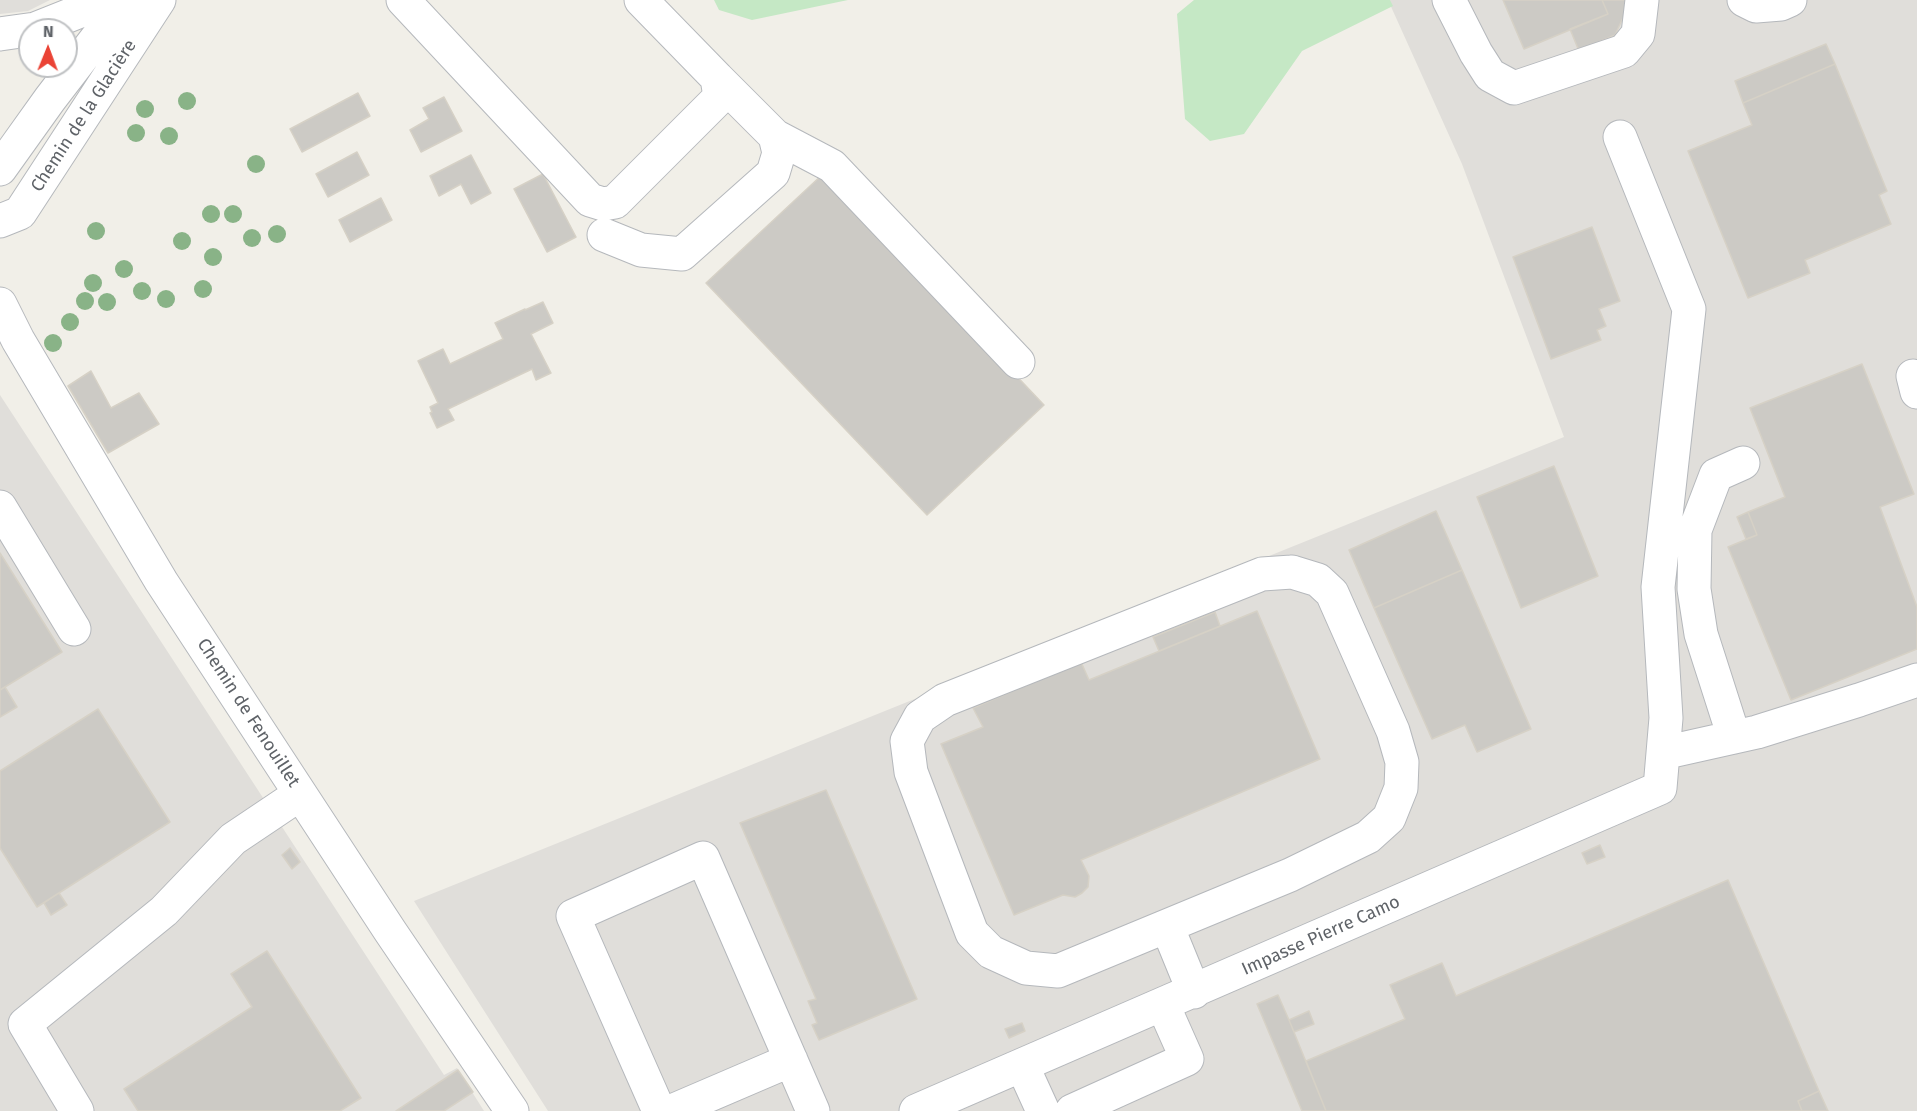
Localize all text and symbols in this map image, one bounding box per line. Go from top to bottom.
north arrow [18,18,78,78]
text: N [43,22,54,41]
street label: Chemin de la Glacière [27,36,141,196]
street label: Chemin de Fenouillet [192,635,304,791]
street label: Impasse Pierre Camo [1239,891,1403,981]

